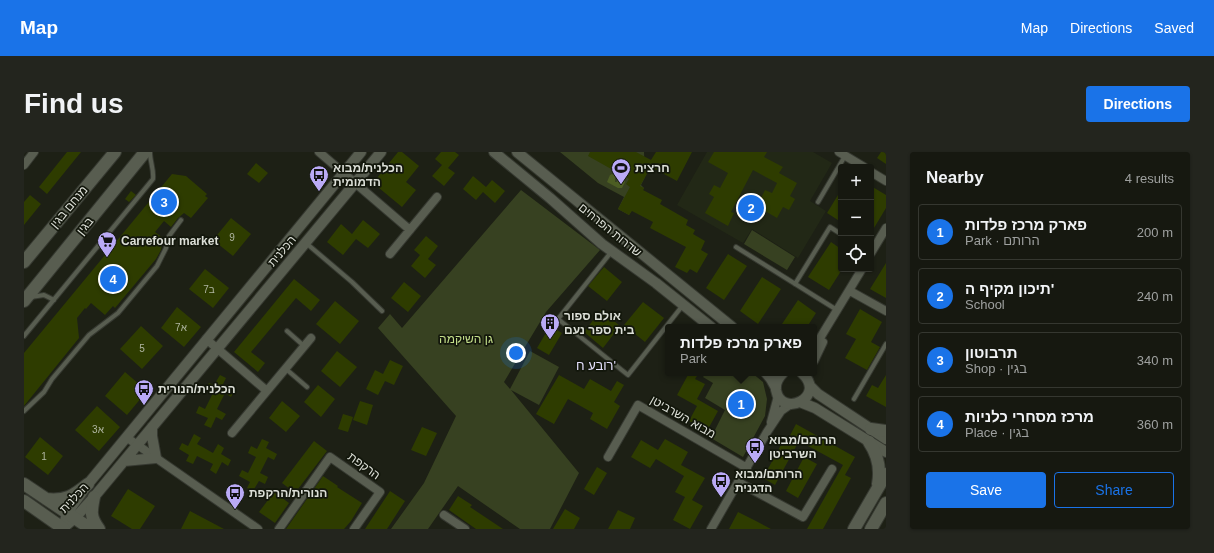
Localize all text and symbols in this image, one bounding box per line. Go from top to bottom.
text: Map [20,17,58,38]
text: Map [1021,20,1048,36]
text: Directions [1070,20,1132,36]
text: Saved [1154,20,1194,36]
button: Directions [1086,86,1190,122]
text: Find us [24,88,124,119]
sports icon: חרצית [610,157,632,185]
place label: הכלנית/מבוא הדמומית [333,161,403,189]
place label: חרצית [635,161,670,175]
bus stop icon: הכלנית/מבוא הדמומית [308,164,330,192]
map controls [838,164,874,272]
button: + [838,164,874,200]
text: Nearby [926,168,984,187]
text: 4 results [1125,171,1174,186]
street label: מנחם בגין [47,183,91,231]
pin: 3 [151,187,177,217]
pin: 2 [738,193,764,223]
button: − [838,200,874,236]
street label: שדרות הפרחים [576,201,644,260]
street label: בגין [74,214,96,238]
text: פארק מרכז פלדות [965,216,1087,233]
text: 1 [936,225,944,240]
text: 200 m [1137,225,1173,240]
supermarket icon: Carrefour market [96,230,118,258]
house number: 9 [229,232,235,243]
street label: הכלנית [265,233,299,269]
text: Park · הרותם [965,233,1040,248]
place label: Carrefour market [121,234,218,248]
button: locate [838,236,874,272]
pin: 4 [100,264,126,294]
text: תיכון מקיף ה' [965,280,1054,297]
house number: 7ב [203,284,215,295]
text: 2 [936,289,944,304]
text: 240 m [1137,289,1173,304]
text: School [965,297,1005,312]
place label: אולם ספור בית ספר נעם [564,309,635,337]
building icon: אולם ספור בית ספר נעם [539,312,561,340]
house number: 7א [175,322,188,333]
popup [665,324,817,376]
park label: גן השיקמה [439,332,493,346]
text: פארק מרכז פלדות [680,334,802,351]
house number: 5 [139,343,145,354]
your location [506,343,526,363]
text: תרבוטון [965,344,1017,361]
text: Park [680,351,707,366]
text: 3 [936,353,944,368]
text: 340 m [1137,353,1173,368]
district label: רובע ח' [576,358,616,373]
text: Shop · בגין [965,361,1027,376]
bus stop icon: הכלנית/הנורית [133,378,155,406]
place label: הכלנית/הנורית [158,382,236,396]
pin: 1 [728,389,754,419]
street label: מבוא השרביטן [648,393,718,441]
text: מרכז מסחרי כלניות [965,408,1094,425]
text: 4 [936,417,944,432]
text: 360 m [1137,417,1173,432]
house number: 3א [92,424,105,435]
text: Place · בגין [965,425,1029,440]
place label: הרותם/מבוא השרביטן [769,433,836,461]
bus stop icon: הרותם/מבוא השרביטן [744,436,766,464]
street label: הרקפת [345,450,383,482]
house number: 1 [41,451,47,462]
place label: הרותם/מבוא הדגנית [735,467,802,495]
bus stop icon: הרותם/מבוא הדגנית [710,470,732,498]
button: Save [926,472,1046,508]
button: Share [1054,472,1174,508]
street label: הכלנית [57,480,91,516]
bus stop icon: הנורית/הרקפת [224,482,246,510]
place label: הנורית/הרקפת [249,486,327,500]

